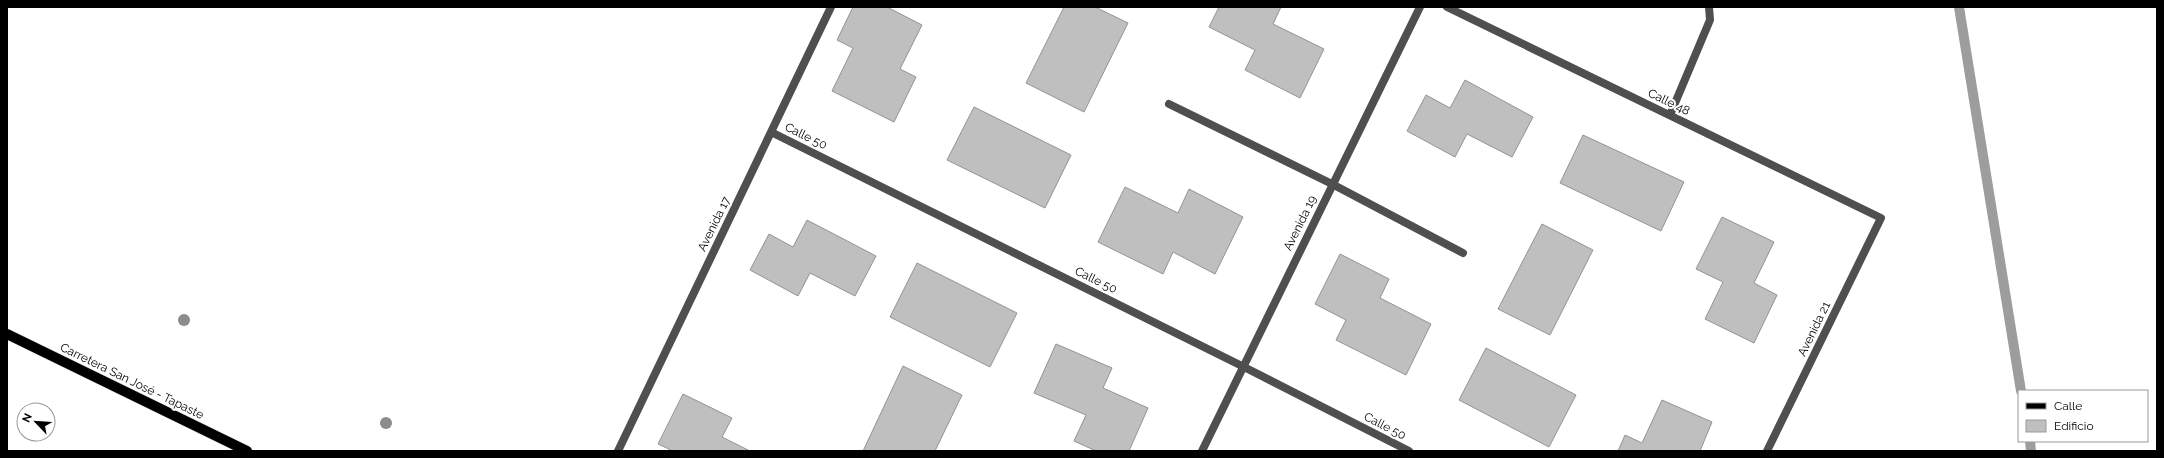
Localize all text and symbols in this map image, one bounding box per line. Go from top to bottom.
street label: Calle 48 [1646,86,1692,118]
street label: Calle 50 [783,120,829,152]
street label: Avenida 19 [1281,193,1319,253]
street label: Avenida 17 [695,194,734,254]
street label: Calle 50 [1073,264,1119,296]
street label: Avenida 21 [1795,299,1833,359]
street label: Carretera San José - Tapaste [58,340,206,422]
legend [2018,390,2148,442]
text: Calle [2054,399,2082,413]
north arrow [16,402,56,442]
street label: Calle 50 [1362,409,1408,443]
text: N [20,411,35,425]
text: Edificio [2054,419,2094,433]

